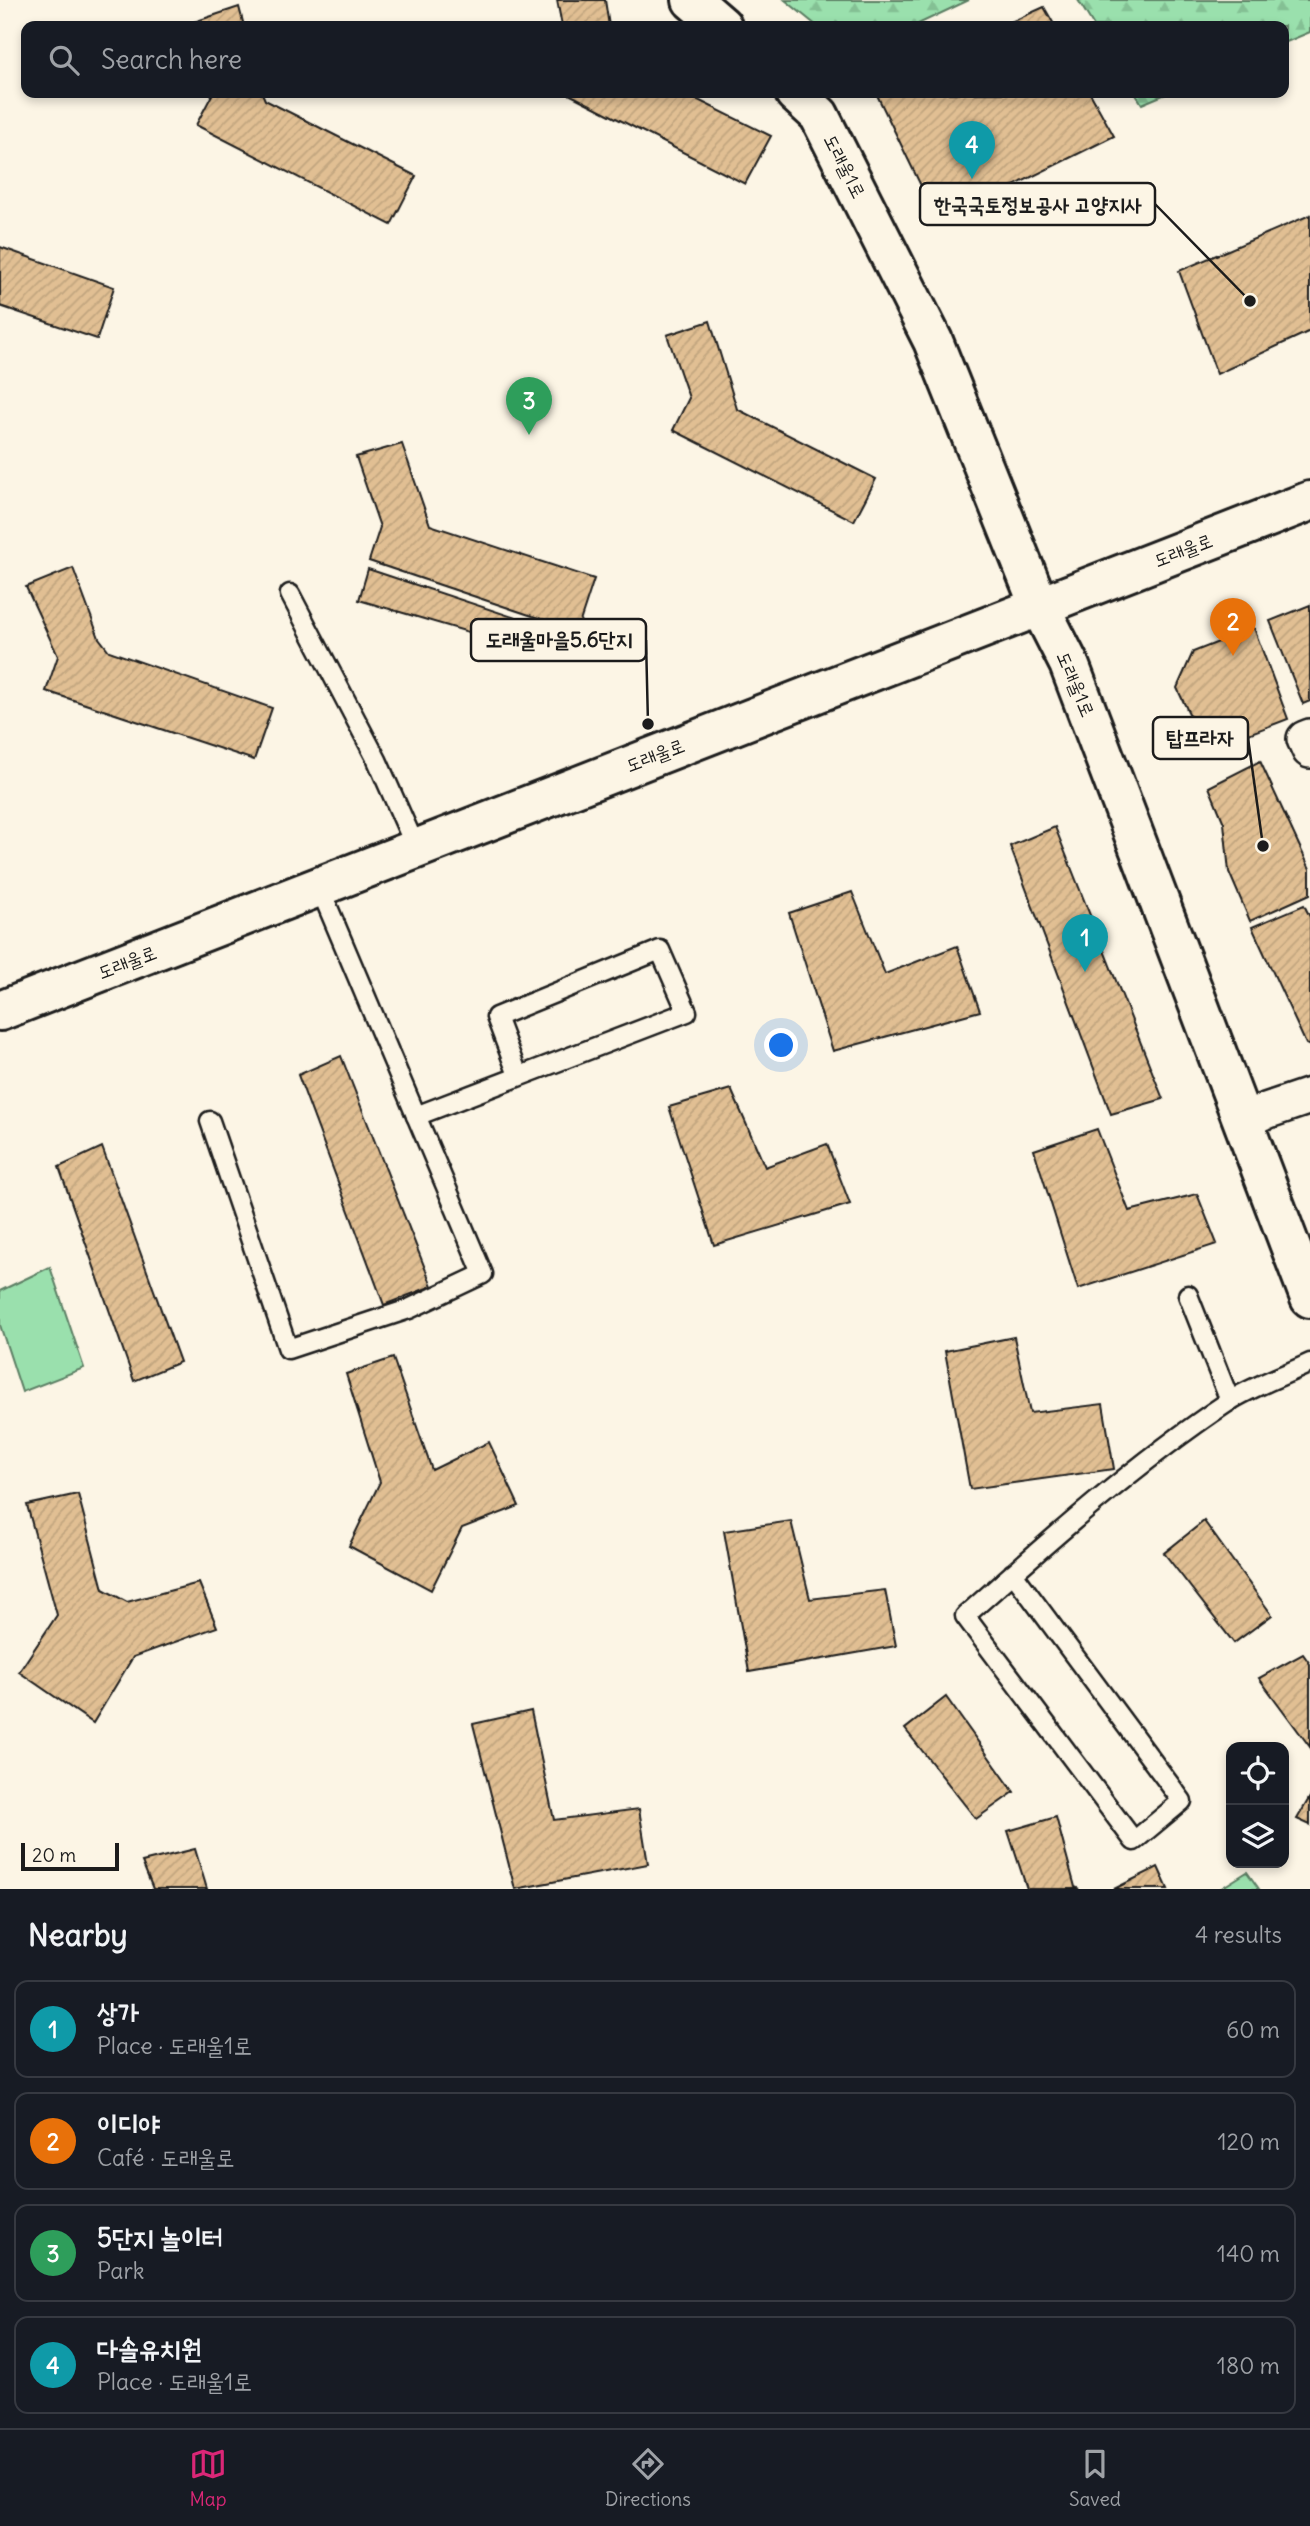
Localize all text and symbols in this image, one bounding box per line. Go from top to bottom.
search box [21,21,1289,98]
icon: search [45,41,83,79]
text: Search here [101,43,242,76]
pin: 4 [949,121,995,179]
street label: 도래울1로 [819,130,871,202]
callout: 한국국토정보공사 고양지사 [920,183,1155,225]
text: 한국국토정보공사 고양지사 [933,191,1142,218]
pin: 3 [506,377,552,435]
street label: 도래울로 [1150,528,1216,572]
pin: 2 [1210,598,1256,656]
callout: 도래울마을5.6단지 [471,619,646,661]
text: 도래울마을5.6단지 [486,626,633,653]
street label: 도래울1로 [1052,648,1100,720]
callout: 탑프라자 [1153,717,1248,759]
text: 탑프라자 [1166,724,1234,751]
street label: 도래울로 [622,733,688,777]
pin: 1 [1062,914,1108,972]
street label: 도래울로 [94,940,160,984]
your location [764,1028,798,1062]
map controls [1226,1742,1289,1868]
button: locate [1226,1742,1289,1805]
button: layers [1226,1805,1289,1868]
scale bar [21,1840,119,1872]
text: 20 m [32,1843,76,1867]
text: Nearby [28,1916,128,1954]
text: 4 results [1195,1920,1282,1949]
text: 상가 [97,1996,139,2029]
text: 1 [48,2015,58,2044]
text: 60 m [1226,2015,1280,2044]
text: Place · 도래울1로 [97,2031,252,2060]
text: 이디야 [97,2108,160,2141]
text: 2 [47,2127,59,2156]
text: 120 m [1217,2127,1280,2156]
text: Café · 도래울로 [97,2143,235,2172]
text: 5단지 놀이터 [97,2221,223,2254]
text: 3 [46,2239,60,2268]
text: 140 m [1217,2239,1280,2268]
text: Park [97,2256,145,2285]
text: 다솔유치원 [97,2332,202,2365]
text: 4 [46,2351,60,2380]
text: 180 m [1217,2351,1280,2380]
text: Place · 도래울1로 [97,2367,252,2396]
tab: Map [189,2445,227,2511]
tab: Directions [605,2445,691,2511]
tab: Saved [1069,2445,1121,2511]

